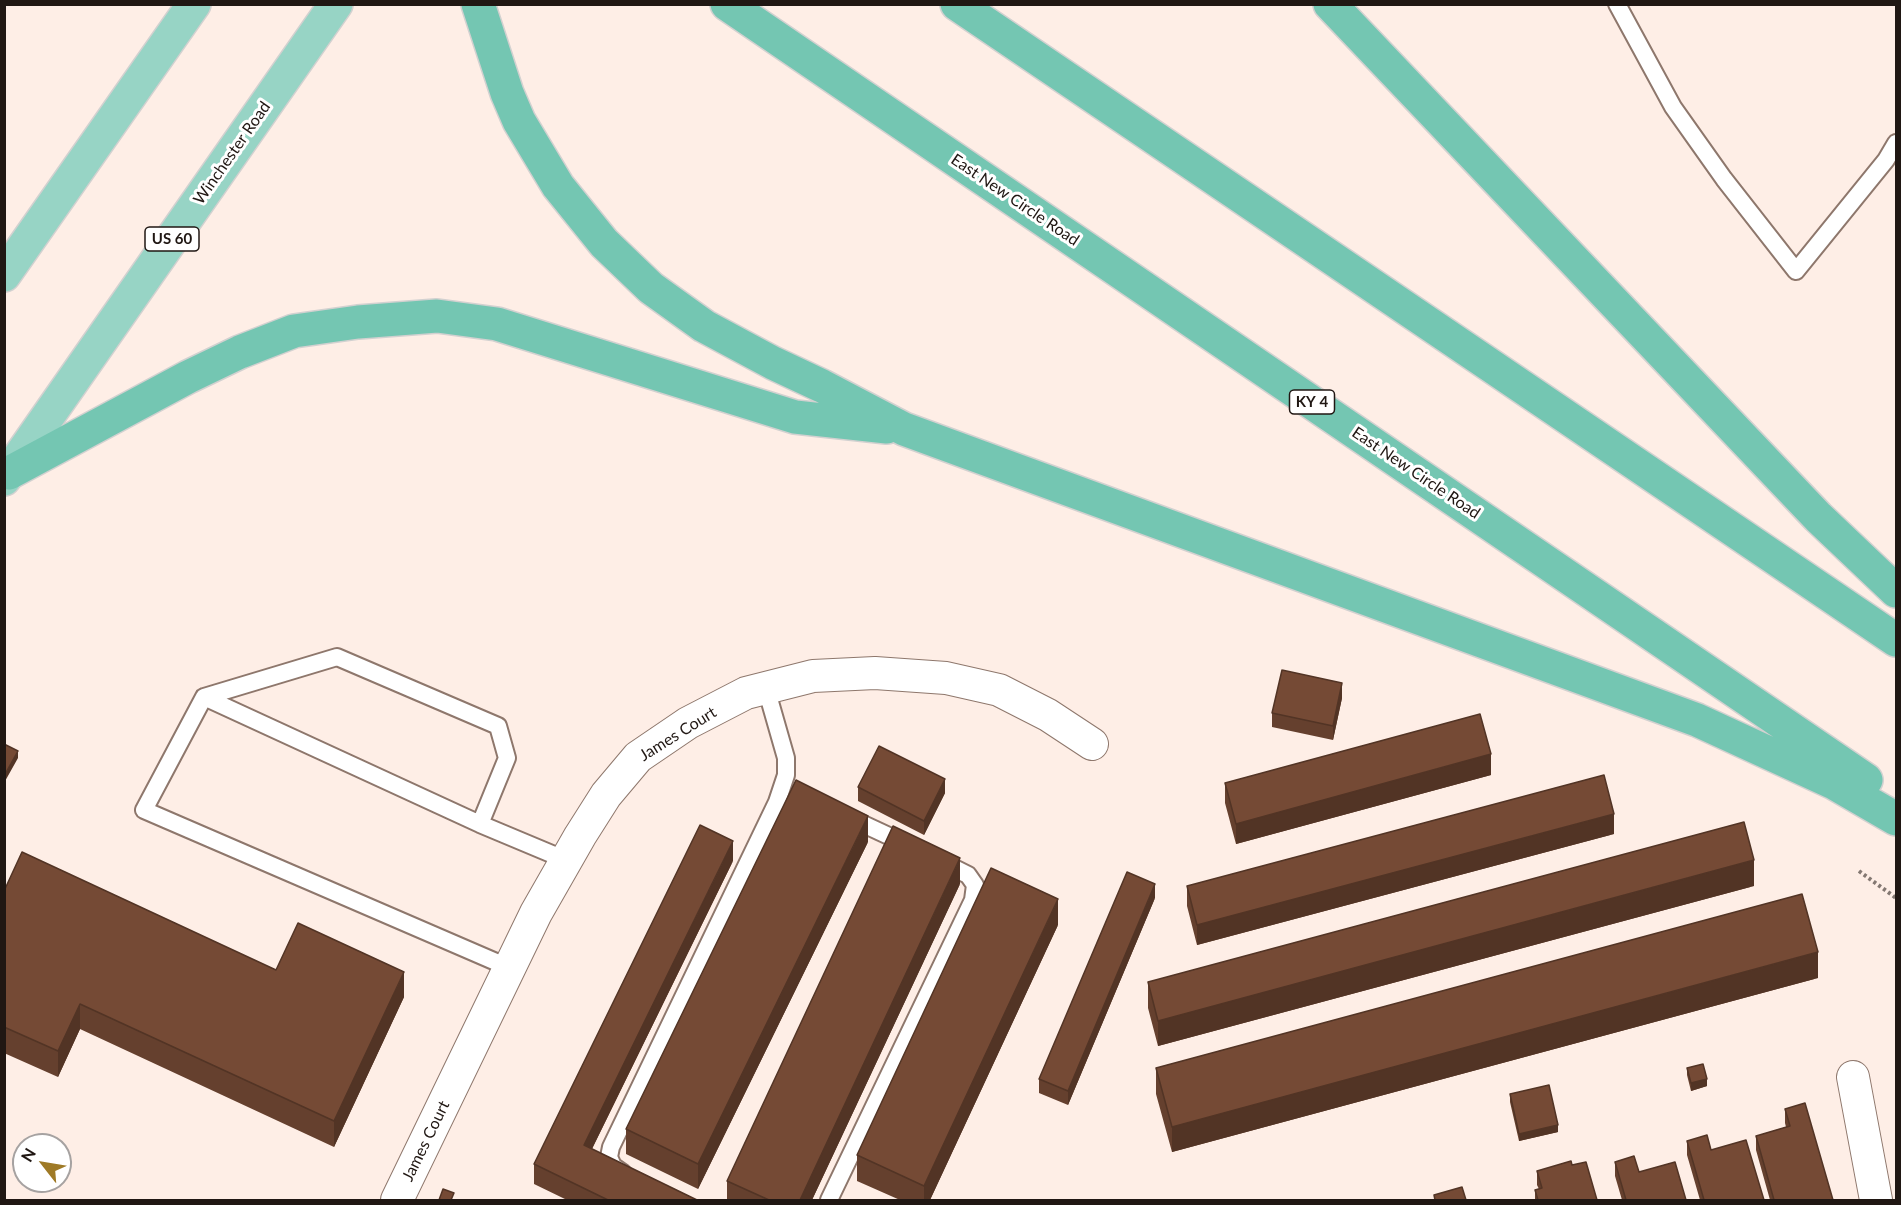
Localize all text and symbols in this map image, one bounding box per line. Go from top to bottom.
street label: Winchester Road [189,98,275,208]
street label: East New Circle Road [947,150,1083,250]
road number: US 60 [145,227,199,251]
road number: KY 4 [1290,390,1334,414]
street label: East New Circle Road [1348,423,1484,523]
street label: James Court [636,703,720,765]
street label: James Court [398,1098,454,1184]
north arrow [12,1133,72,1193]
text: N [17,1144,39,1165]

